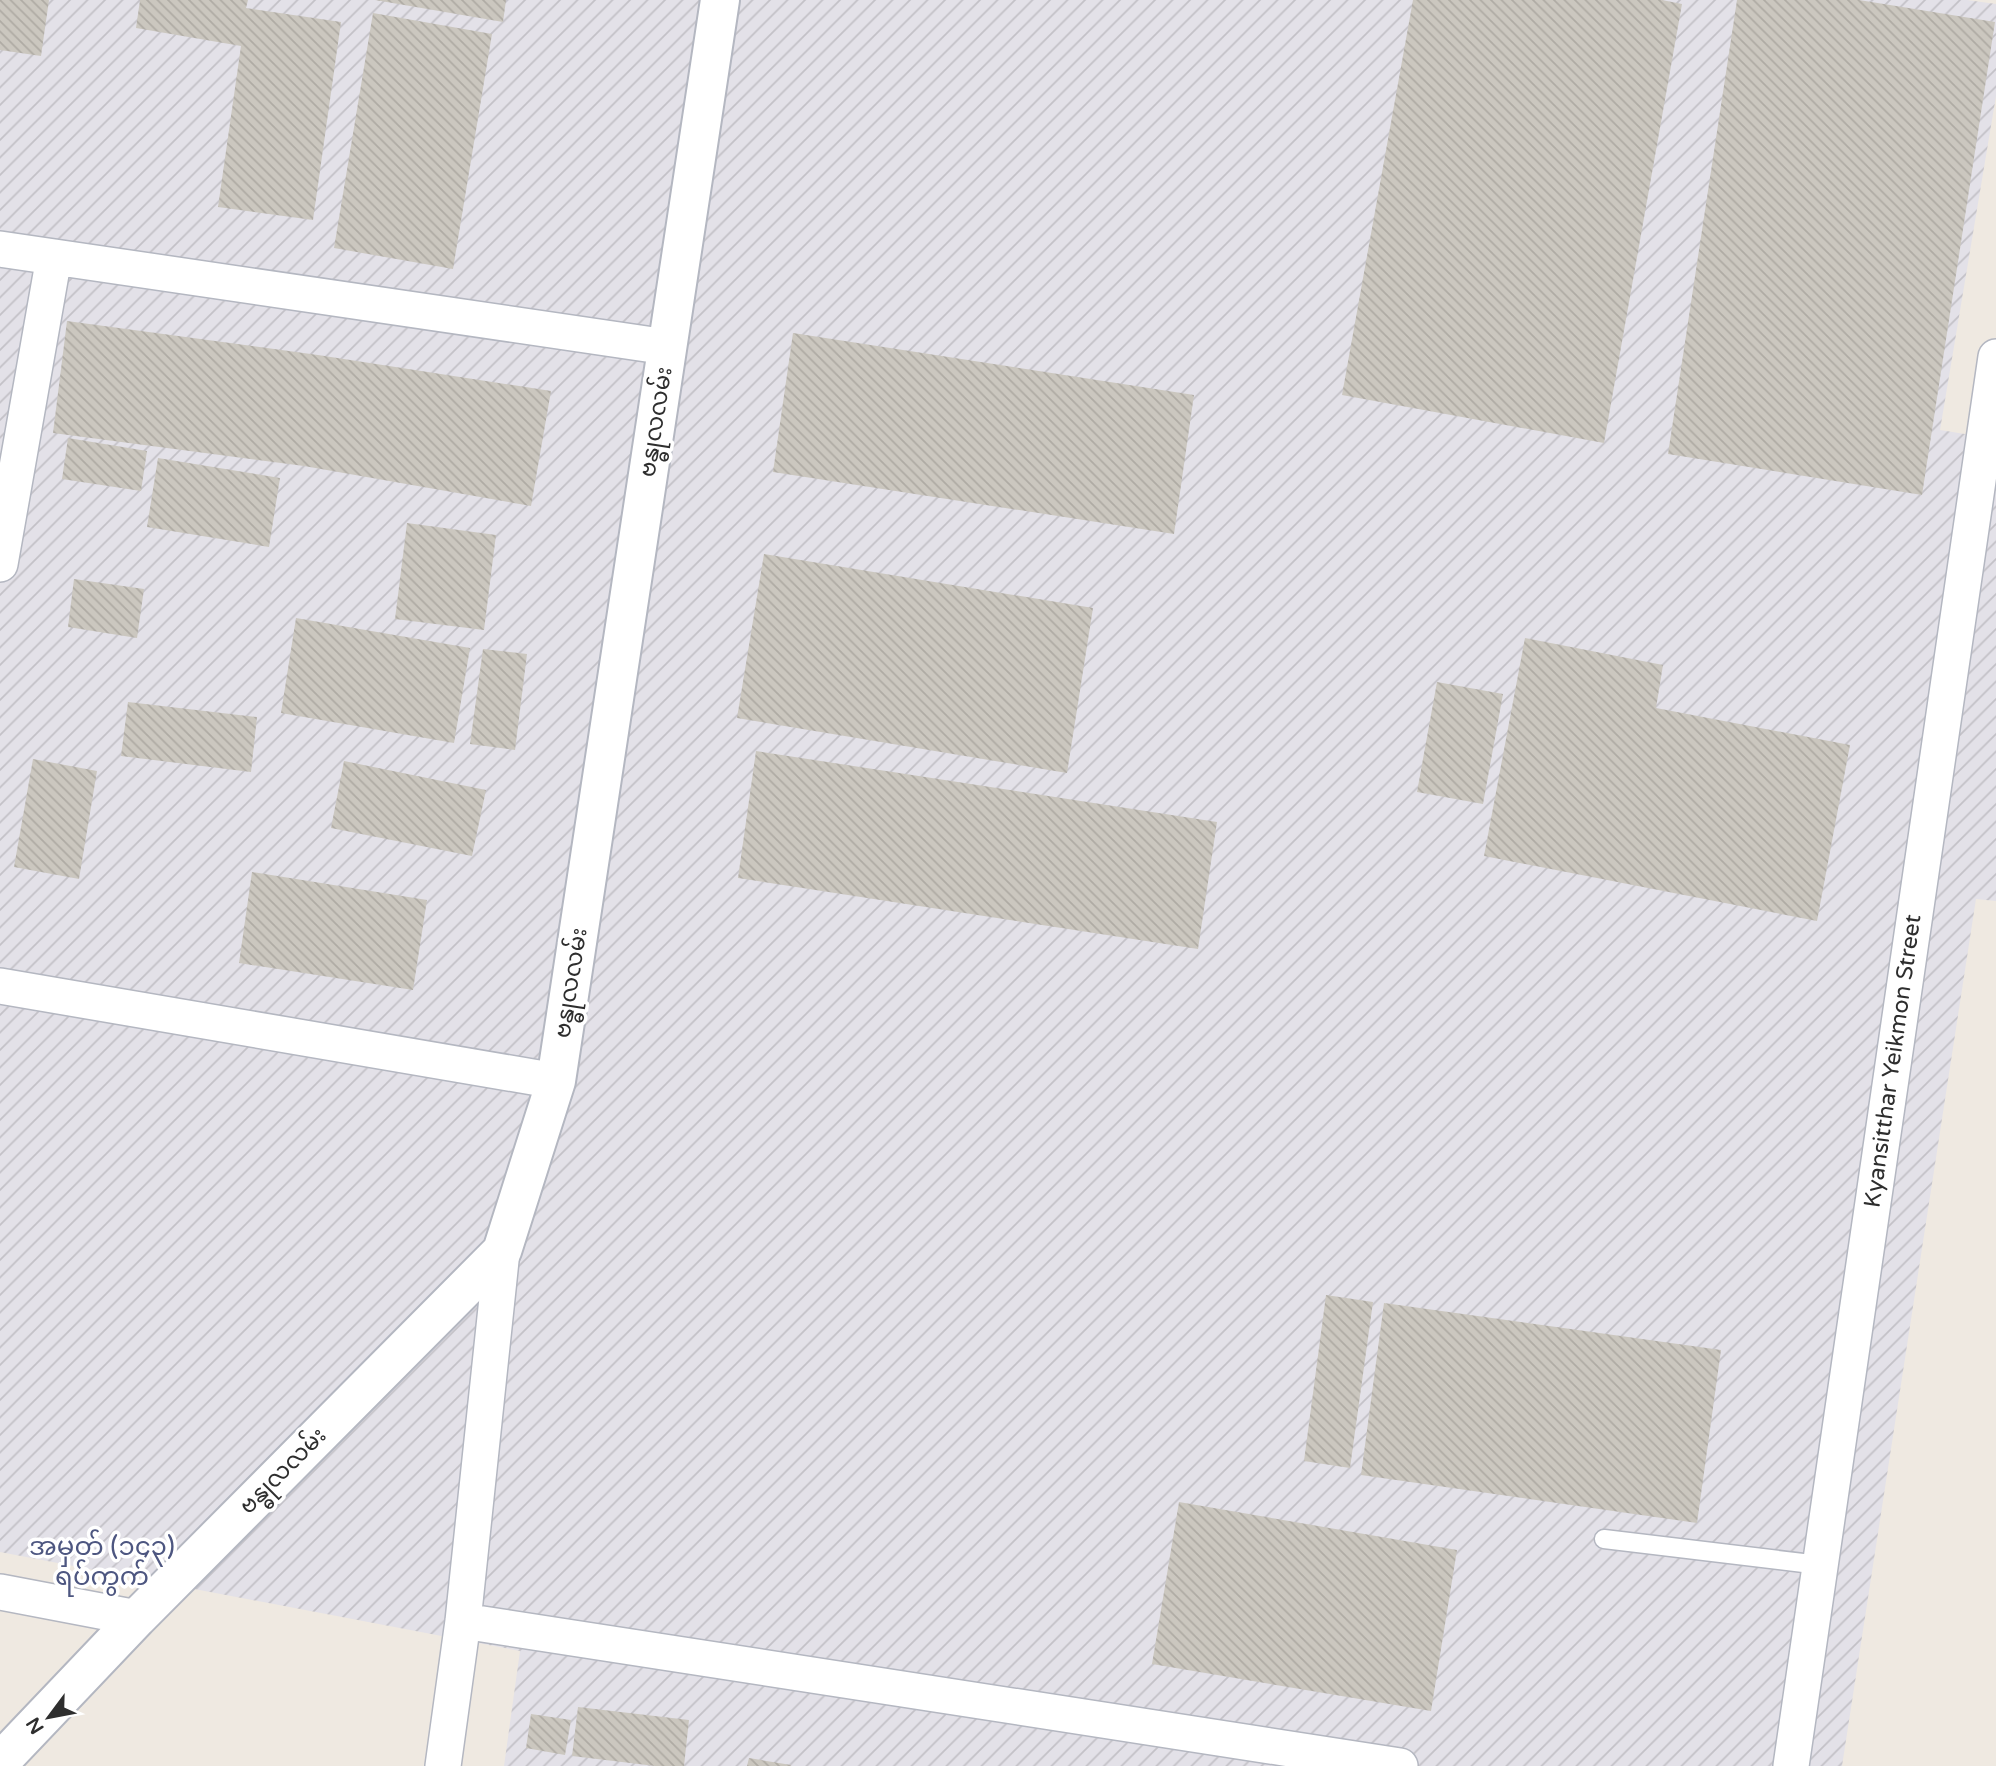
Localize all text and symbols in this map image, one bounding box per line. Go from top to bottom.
street label: ဗန္ဓုလလမ်း [631,364,683,480]
street label: Kyansitthar Yeikmon Street [1859,912,1927,1209]
street label: ဗန္ဓုလလမ်း [546,925,598,1041]
street label: ဗန္ဓုလလမ်း [232,1420,335,1523]
district label: အမှတ် (၁၄၃) ရပ်ကွက် [29,1529,175,1597]
north arrow [14,1682,84,1752]
text: N [22,1713,49,1738]

